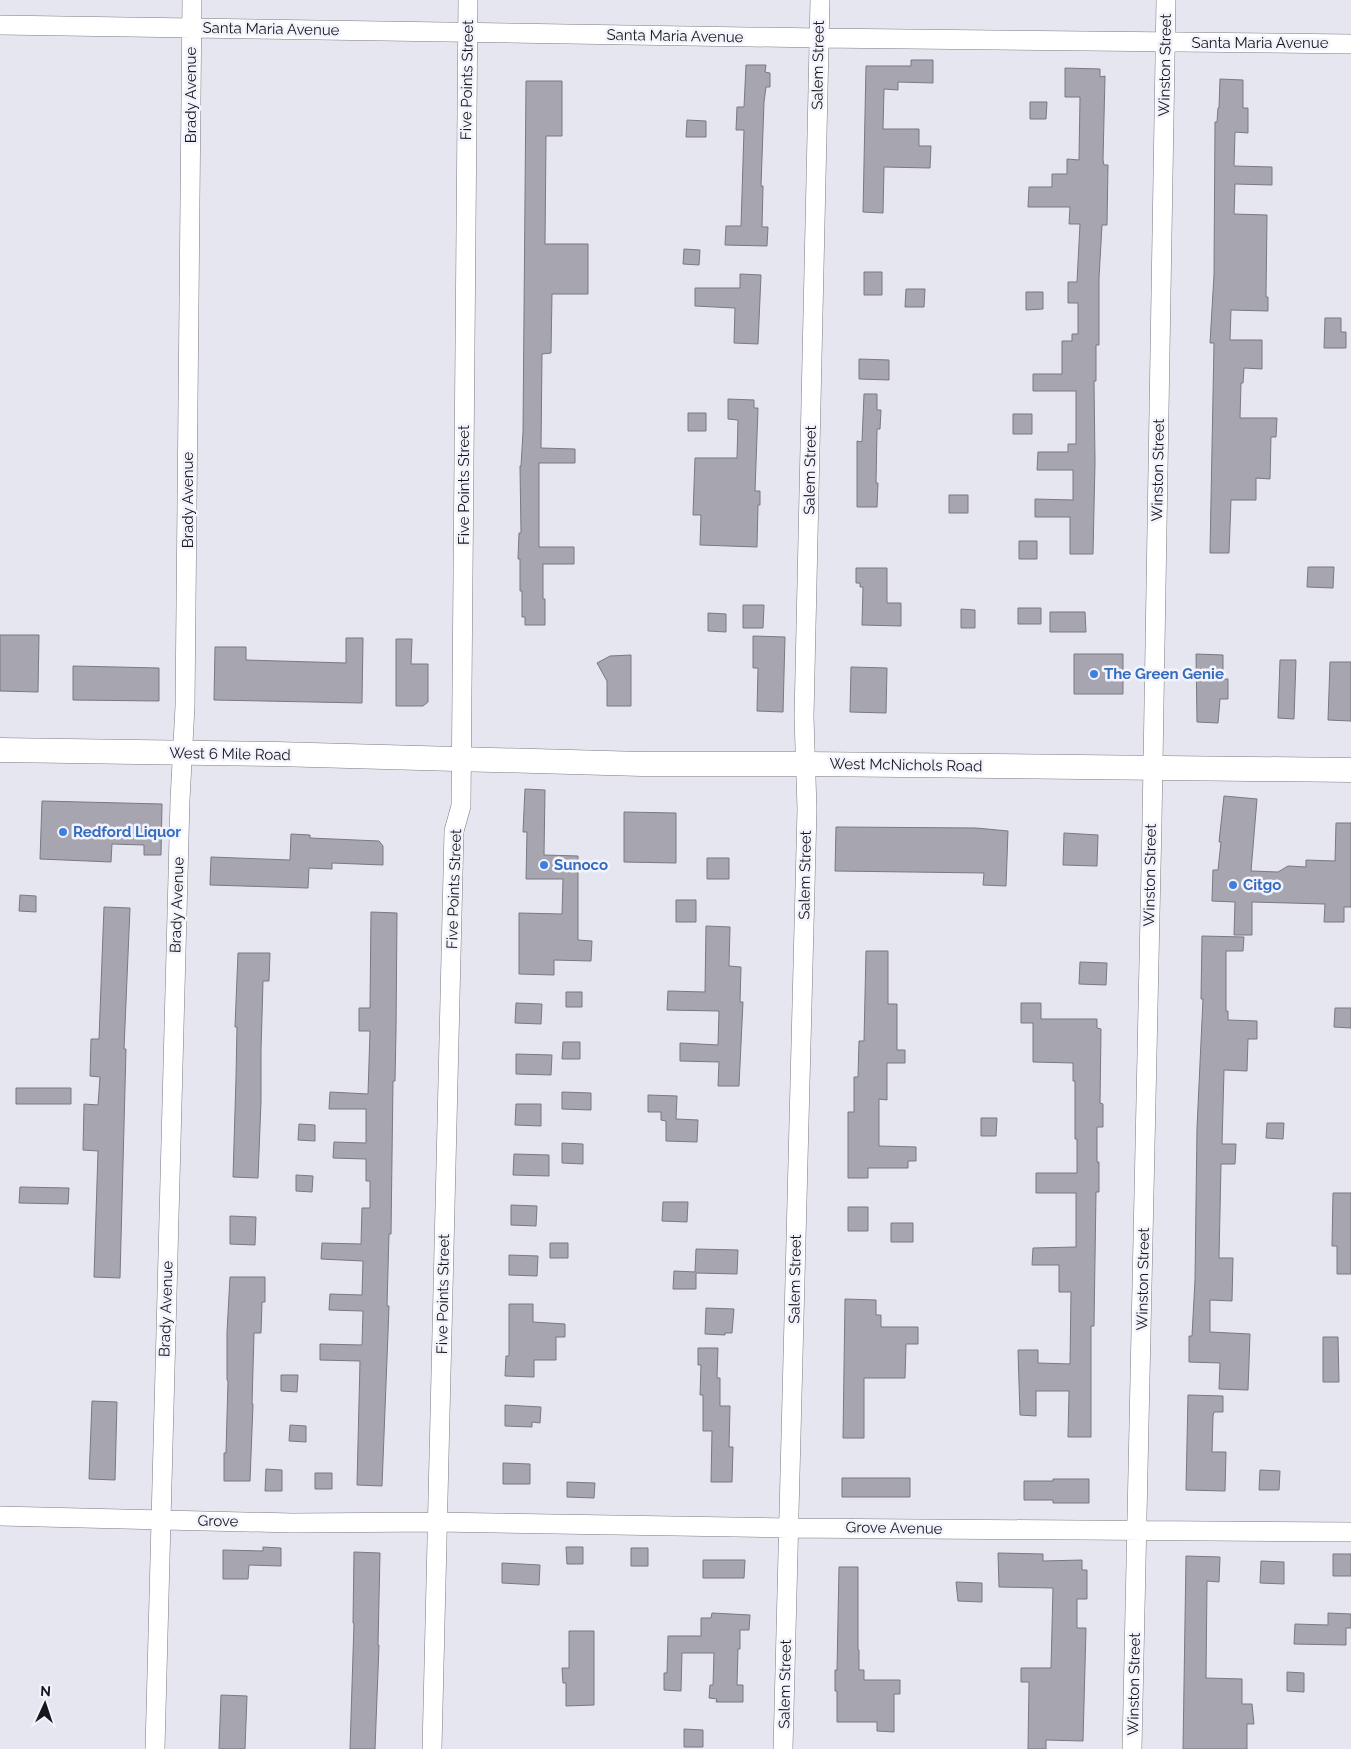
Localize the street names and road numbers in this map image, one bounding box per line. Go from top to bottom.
street label: Winston Street [1155,13,1175,117]
street label: Santa Maria Avenue [202,19,340,39]
street label: Five Points Street [457,20,477,140]
street label: Salem Street [808,20,828,110]
street label: Santa Maria Avenue [606,26,744,46]
street label: Santa Maria Avenue [1192,34,1329,52]
street label: Brady Avenue [182,47,200,143]
street label: Winston Street [1148,418,1168,522]
street label: Five Points Street [455,425,473,545]
street label: Salem Street [800,425,820,515]
street label: Brady Avenue [179,452,197,548]
street label: West 6 Mile Road [169,744,291,764]
street label: West McNichols Road [829,755,983,775]
street label: Winston Street [1140,823,1160,927]
street label: Five Points Street [443,829,465,949]
street label: Salem Street [795,830,815,920]
street label: Brady Avenue [166,856,188,954]
street label: Winston Street [1133,1227,1153,1331]
street label: Five Points Street [433,1234,453,1354]
street label: Salem Street [785,1234,805,1324]
street label: Brady Avenue [155,1260,177,1358]
street label: Grove [197,1512,239,1530]
street label: Grove Avenue [845,1518,943,1538]
street label: Winston Street [1124,1632,1144,1736]
street label: Salem Street [775,1639,795,1729]

